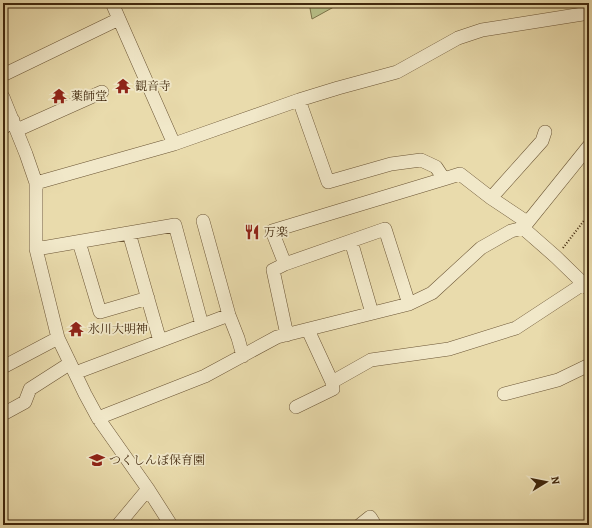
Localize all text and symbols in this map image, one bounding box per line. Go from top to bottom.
temple icon: 観音寺 [114,77,132,95]
place label: 観音寺 [135,78,171,94]
temple icon: 薬師堂 [50,87,68,105]
place label: 薬師堂 [71,88,107,104]
restaurant icon: 万楽 [243,223,261,241]
place label: 万楽 [264,224,288,240]
temple icon: 氷川大明神 [67,320,85,338]
place label: 氷川大明神 [88,321,148,337]
school or university icon: つくしんぼ保育園 [88,451,106,469]
place label: つくしんぼ保育園 [109,452,205,468]
north arrow [526,462,566,502]
text: N [547,475,563,486]

